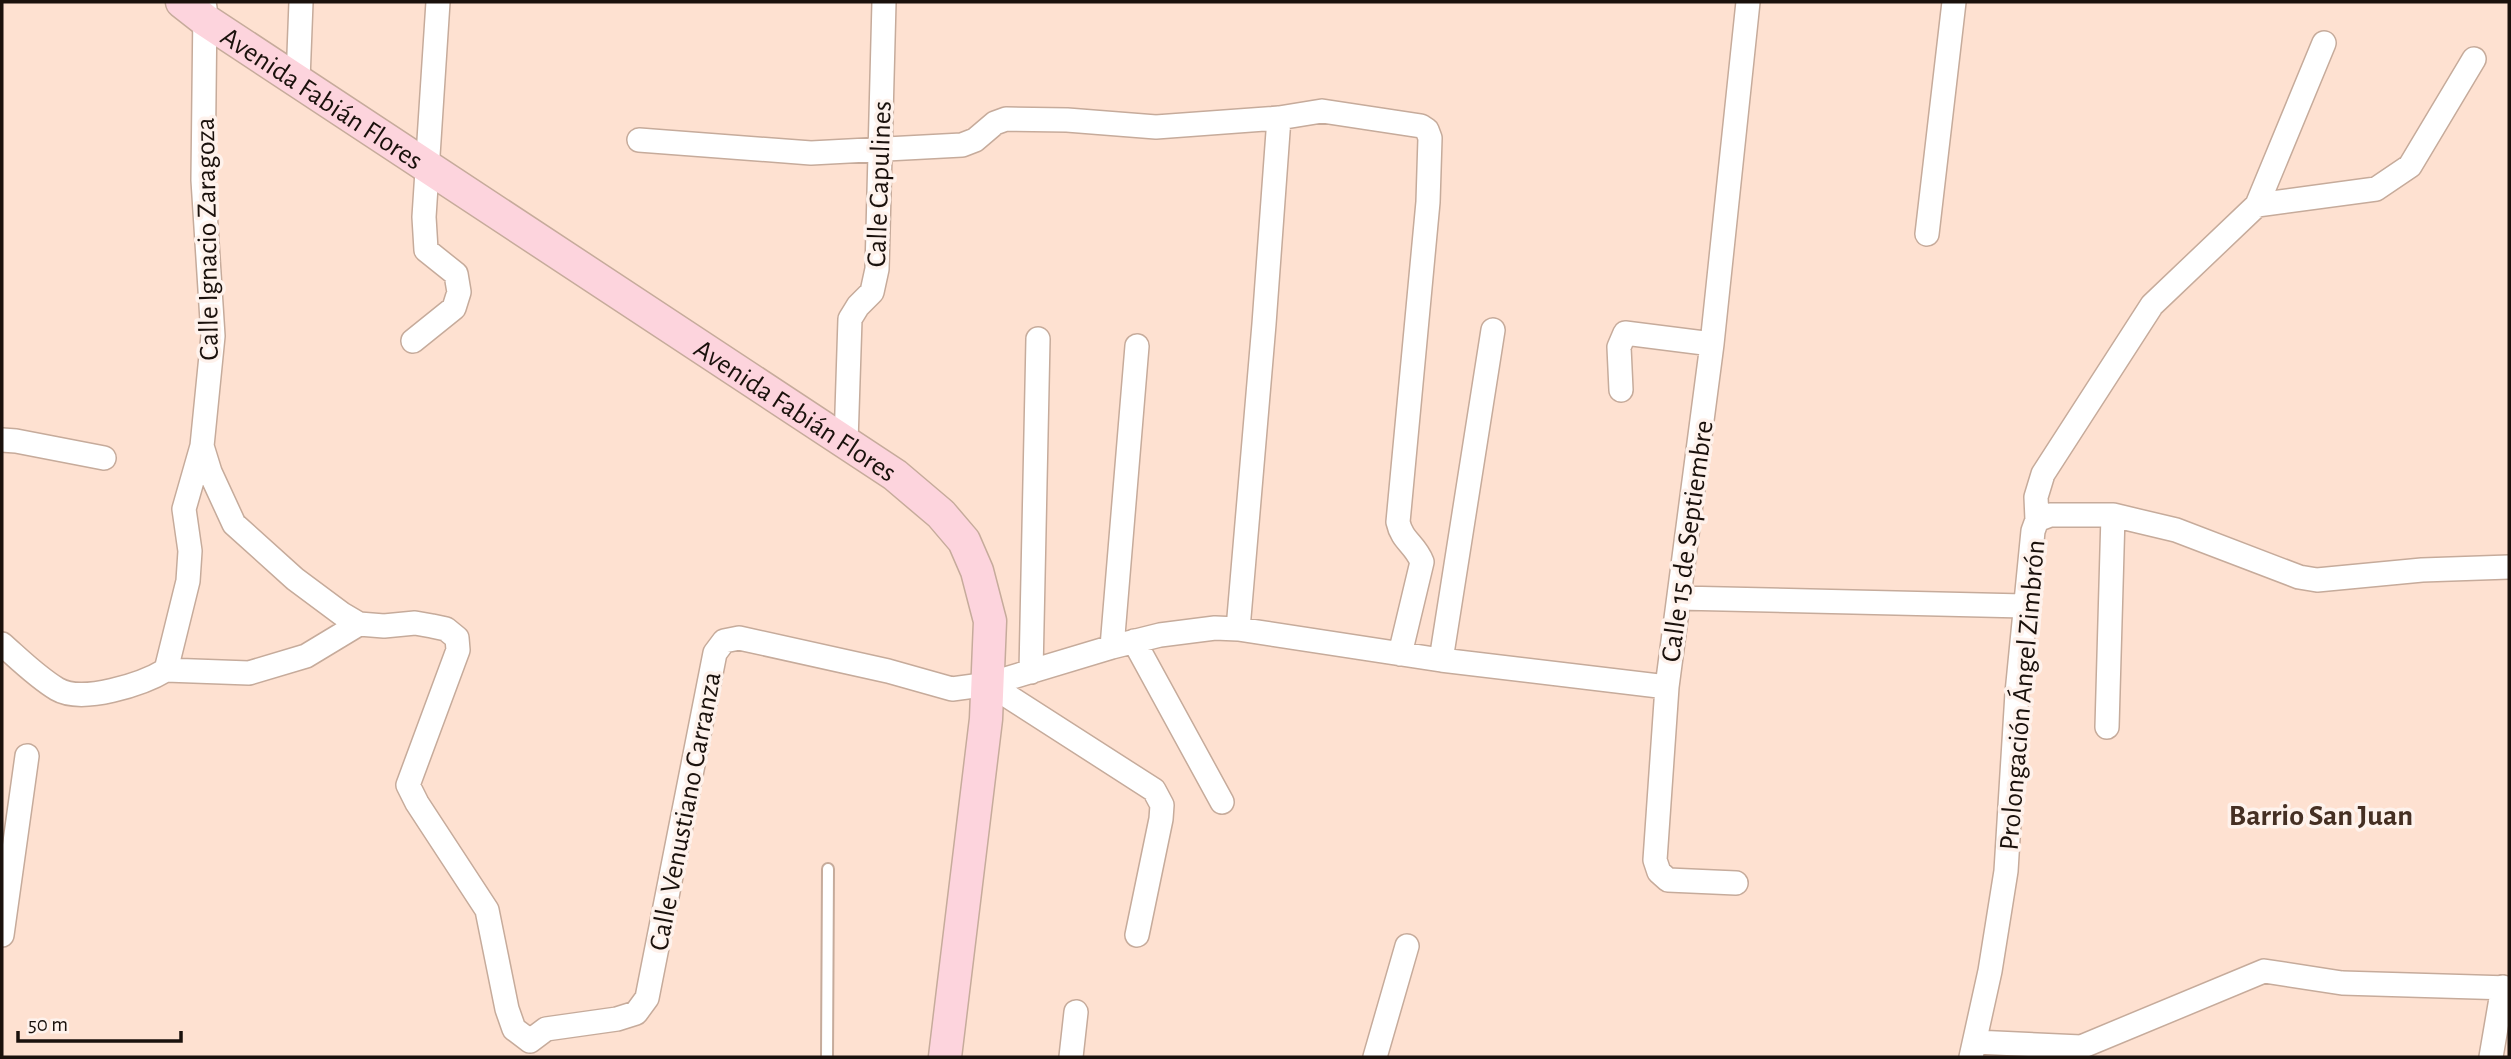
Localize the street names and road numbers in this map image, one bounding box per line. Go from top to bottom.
street label: Avenida Fabián Flores [215,23,427,176]
street label: Calle Capulines [863,100,897,268]
street label: Calle Ignacio Zaragoza [192,117,224,361]
street label: Avenida Fabián Flores [689,335,901,488]
street label: Calle 15 de Septiembre [1657,419,1719,664]
street label: Prolongación Ángel Zimbrón [1992,539,2051,852]
street label: Calle Venustiano Carranza [645,670,727,953]

